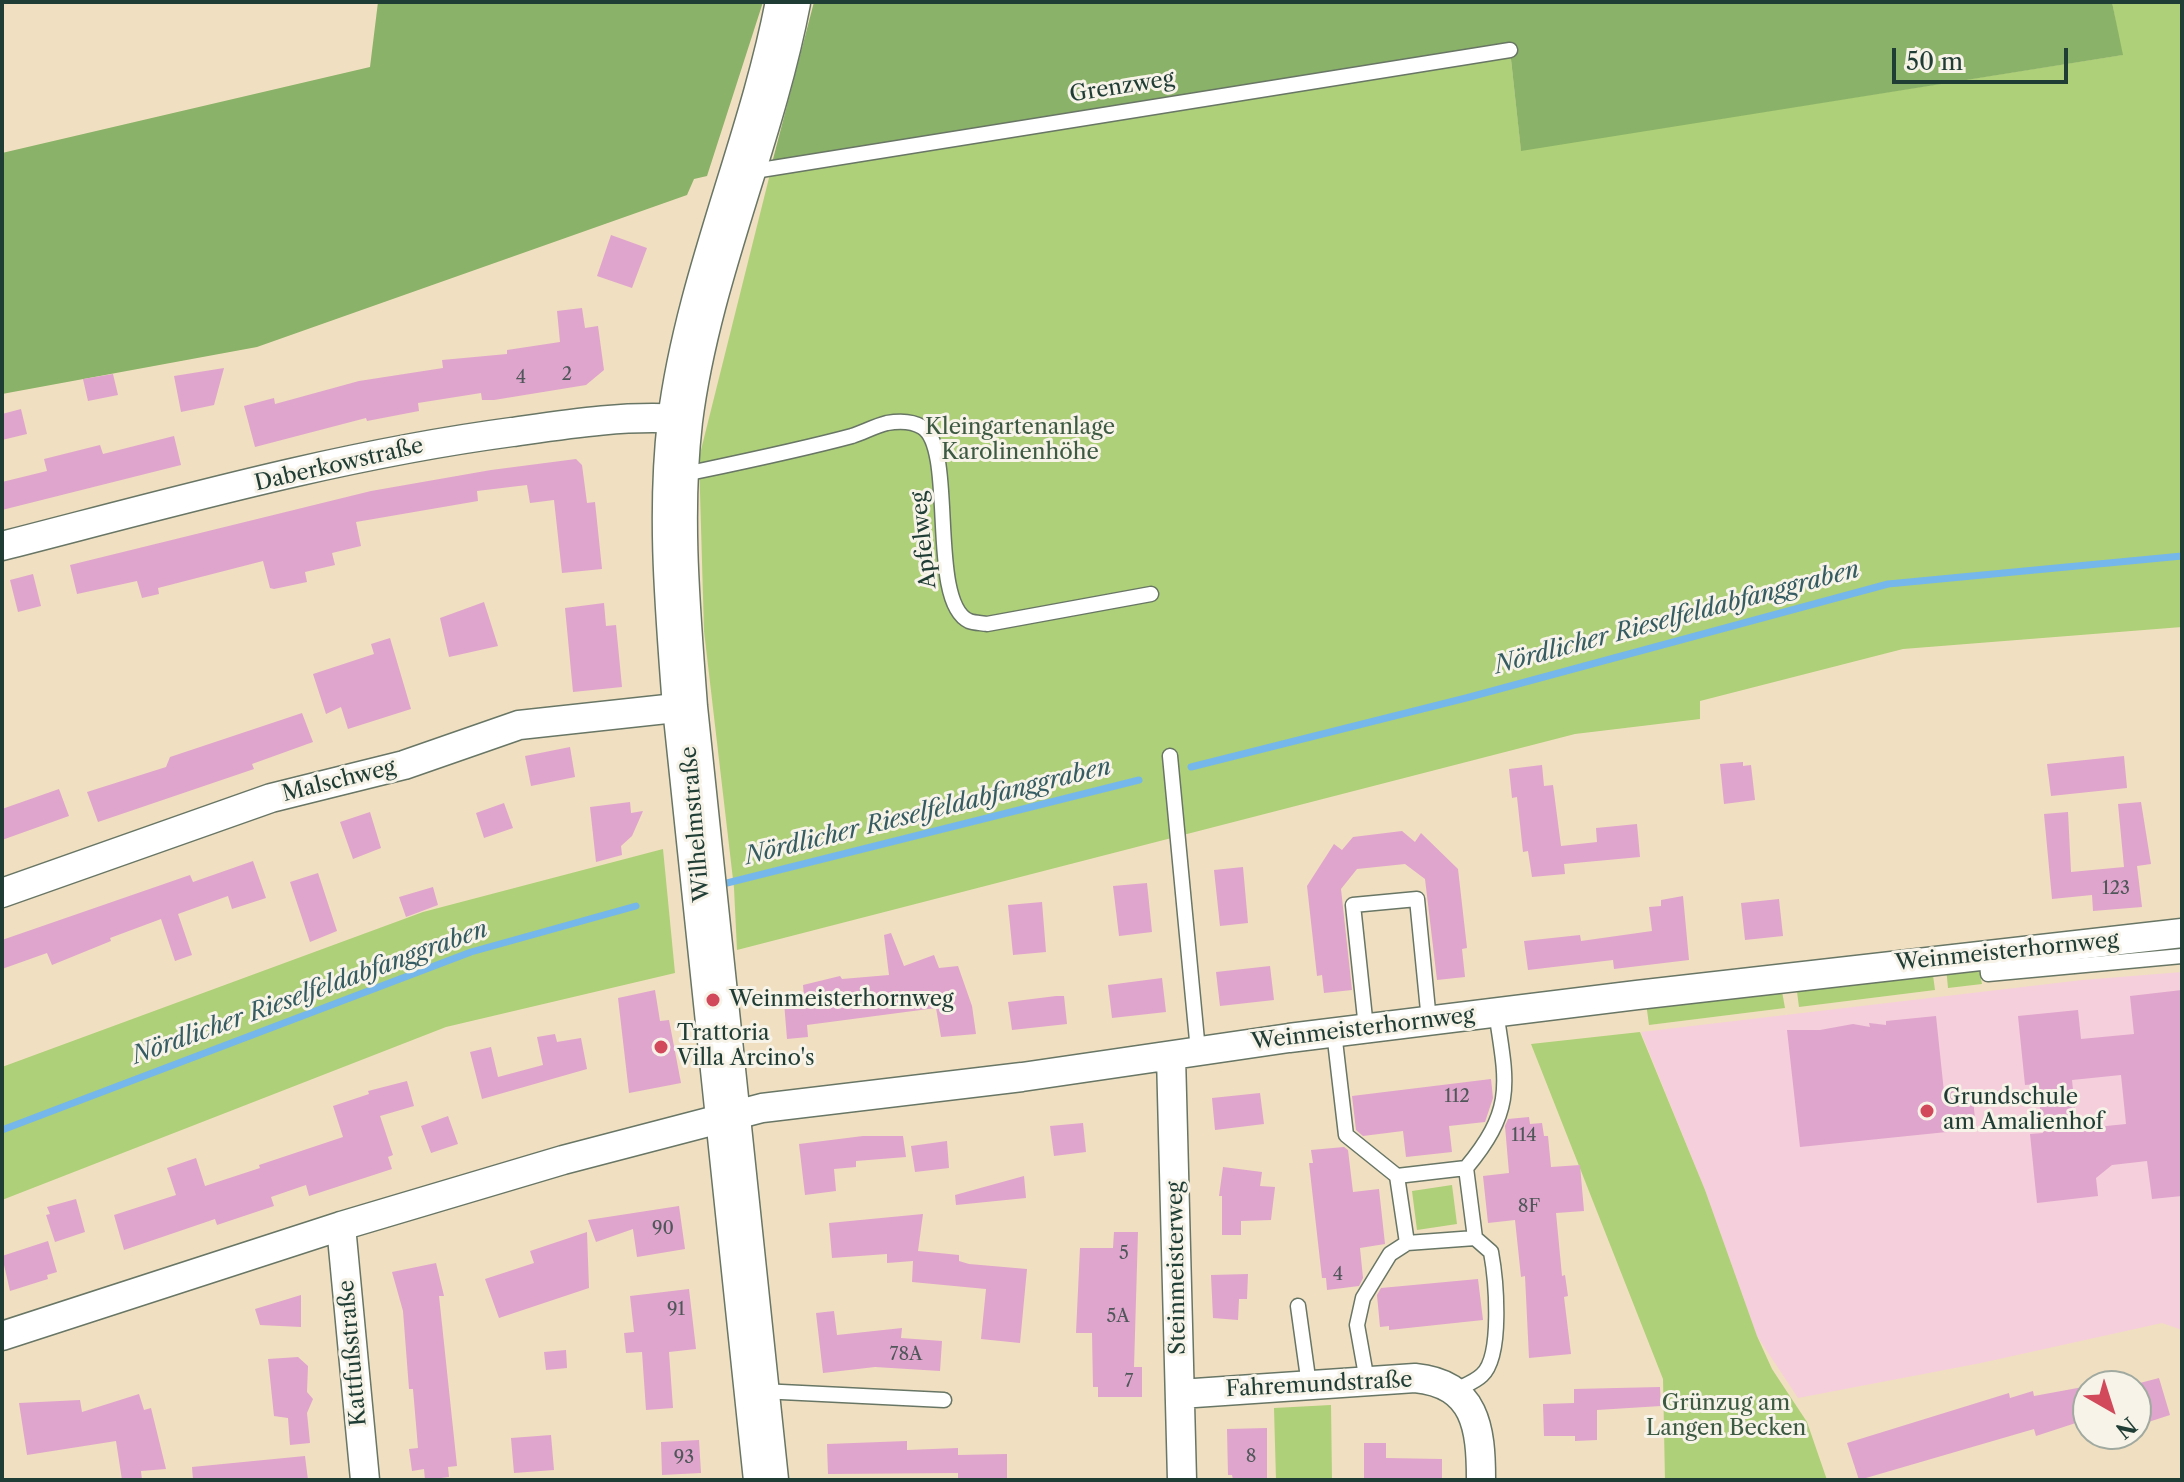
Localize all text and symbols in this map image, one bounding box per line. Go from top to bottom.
scale bar [1896,32,2072,82]
text: 50 m [1906,47,1963,76]
street label: Grenzweg [1068,66,1176,108]
house number: 2 [562,364,572,386]
house number: 4 [516,367,526,389]
park label: Kleingartenanlage Karolinenhöhe [925,415,1115,466]
street label: Daberkowstraße [252,433,426,497]
street label: Apfelweg [906,490,942,590]
water label: Nördlicher Rieselfeldabfanggraben [1491,555,1863,681]
street label: Wilhelmstraße [676,745,716,903]
water label: Nördlicher Rieselfeldabfanggraben [742,752,1114,872]
street label: Malschweg [279,754,399,808]
house number: 123 [2102,878,2130,900]
water label: Nördlicher Rieselfeldabfanggraben [128,915,492,1071]
street label: Weinmeisterhornweg [1894,927,2120,977]
place label: Weinmeisterhornweg [729,987,954,1013]
marker: Weinmeisterhornweg [704,991,722,1009]
street label: Weinmeisterhornweg [1250,1002,1476,1056]
place label: Trattoria Villa Arcino's [677,1021,815,1072]
marker: Trattoria Villa Arcino's [652,1038,670,1056]
place label: Grundschule am Amalienhof [1943,1085,2104,1136]
house number: 112 [1444,1086,1470,1108]
marker: Grundschule am Amalienhof [1918,1102,1936,1120]
house number: 114 [1511,1125,1537,1147]
street label: Steinmeisterweg [1162,1181,1192,1355]
house number: 8F [1518,1196,1540,1218]
house number: 90 [652,1218,674,1240]
house number: 5 [1119,1243,1129,1265]
house number: 4 [1333,1264,1343,1286]
street label: Kattfußstraße [333,1279,373,1427]
house number: 91 [667,1299,685,1321]
house number: 5A [1106,1306,1130,1328]
house number: 78A [890,1344,922,1366]
street label: Fahremundstraße [1225,1367,1413,1403]
north arrow [2072,1370,2152,1450]
house number: 7 [1125,1371,1133,1393]
park label: Grünzug am Langen Becken [1646,1391,1806,1442]
text: N [2110,1411,2142,1444]
house number: 8 [1246,1446,1256,1468]
house number: 93 [674,1447,694,1469]

